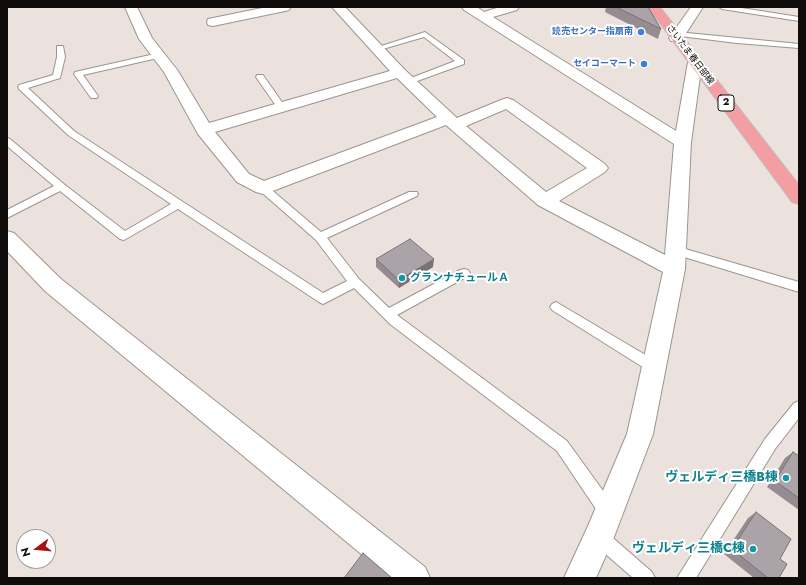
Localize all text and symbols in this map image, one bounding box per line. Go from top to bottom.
street label: さいたま春日部線 [664,23,716,87]
place label: 読売センター指扇南 [552,27,633,37]
marker: 読売センター指扇南 [636,27,646,37]
place label: セイコーマート [573,59,636,69]
marker: セイコーマート [639,59,649,69]
road number: 2 [718,95,734,111]
place label: グランナチュールＡ [410,271,509,285]
marker: グランナチュールＡ [397,273,407,283]
place label: ヴェルディ三橋B棟 [665,470,778,486]
marker: ヴェルディ三橋B棟 [781,473,791,483]
north arrow [16,529,56,569]
place label: ヴェルディ三橋C棟 [632,541,745,557]
marker: ヴェルディ三橋C棟 [748,544,758,554]
text: N [17,546,34,558]

